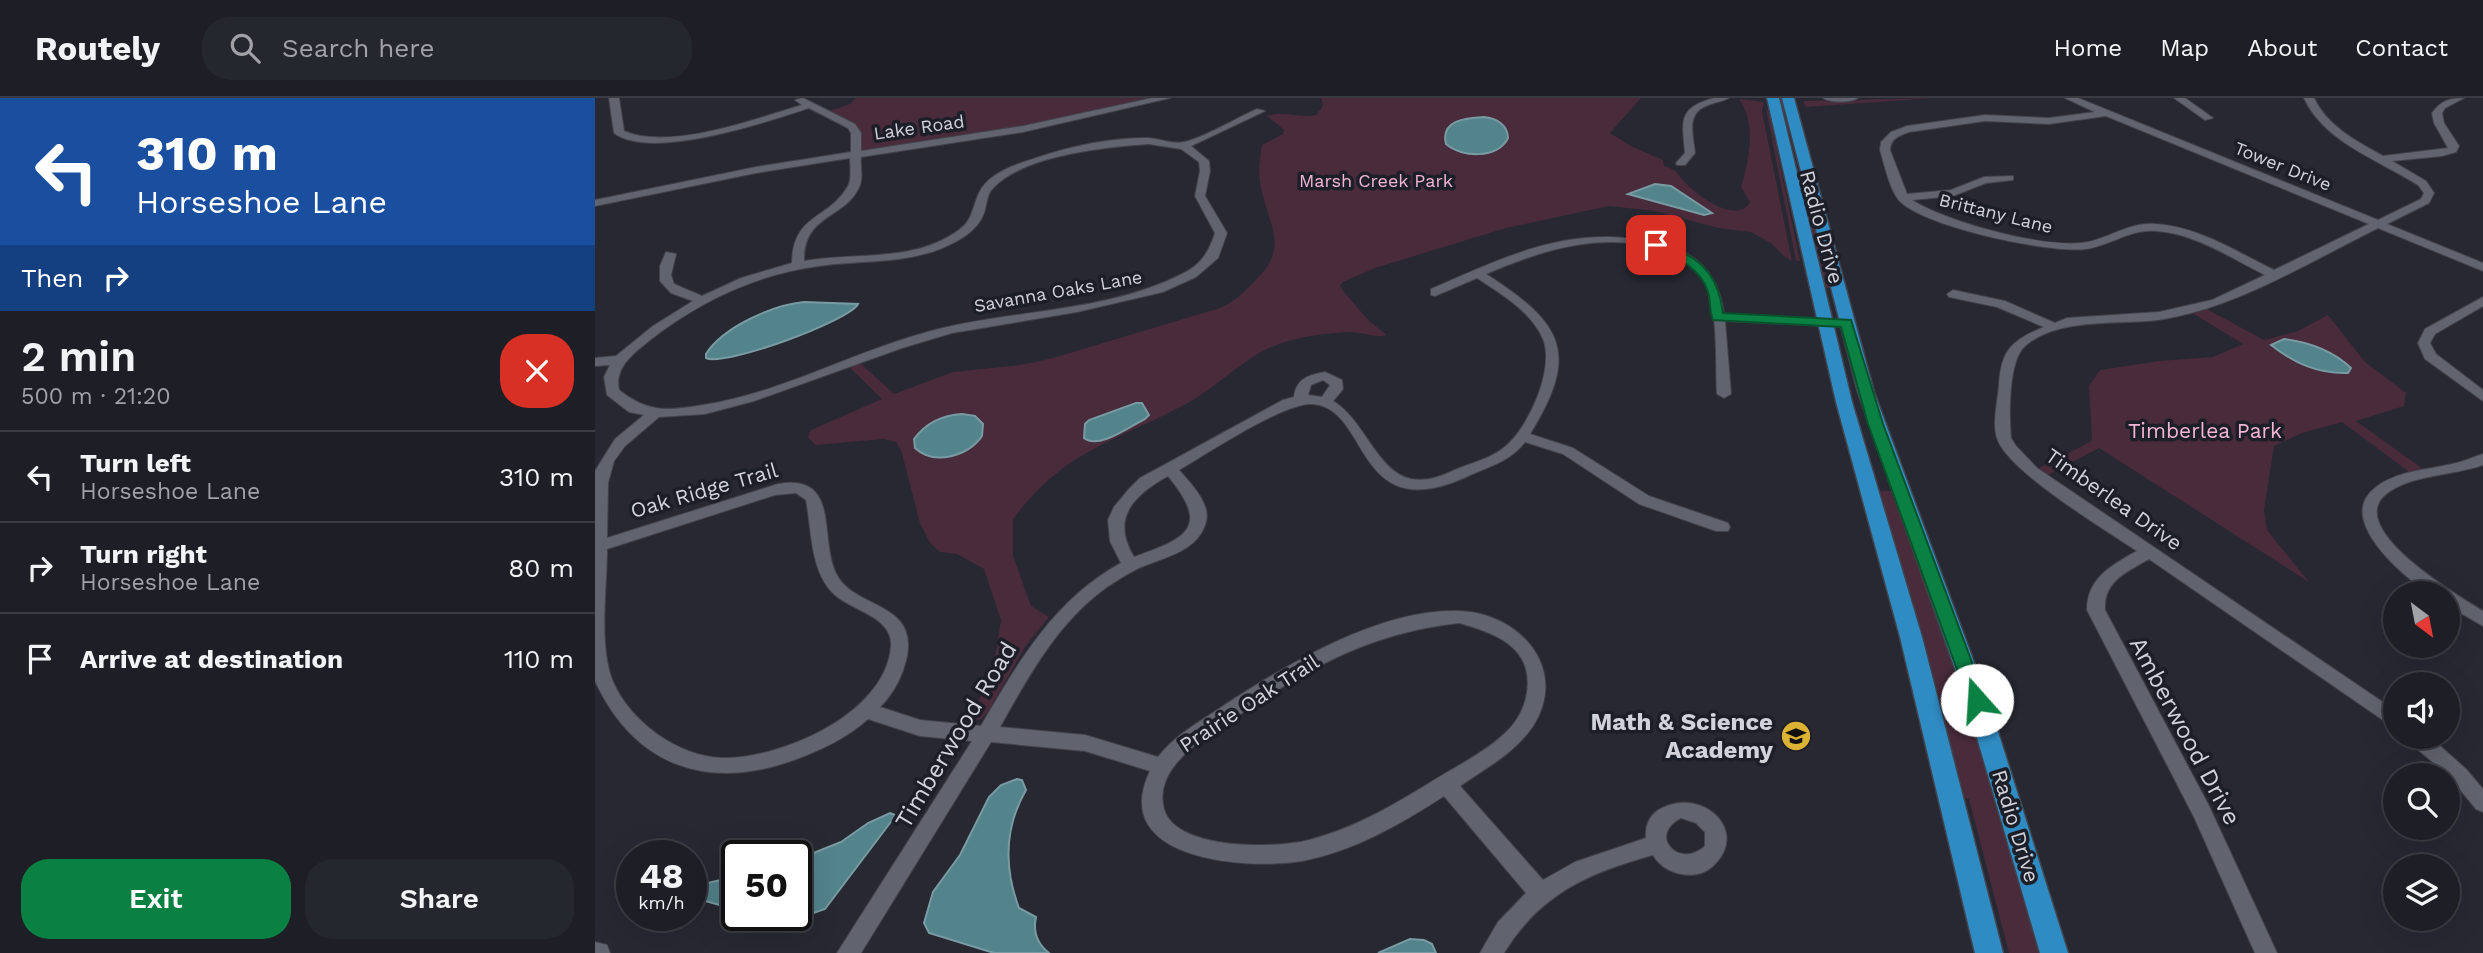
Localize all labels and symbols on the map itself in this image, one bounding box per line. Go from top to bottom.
street label: Lake Road [872,110,966,144]
street label: Tower Drive [2232,137,2334,195]
street label: Radio Drive [1795,167,1849,287]
park label: Marsh Creek Park [1299,170,1453,191]
street label: Brittany Lane [1937,189,2055,237]
pin [1626,215,1686,275]
street label: Savanna Oaks Lane [972,266,1144,316]
park label: Timberlea Park [2128,418,2282,443]
street label: Timberlea Drive [2041,443,2187,555]
street label: Oak Ridge Trail [627,457,781,523]
north arrow [2383,581,2461,658]
street label: Amberwood Drive [2124,632,2246,830]
street label: Timberwood Road [889,637,1023,833]
street label: Prairie Oak Trail [1175,648,1324,757]
position arrow [1940,663,2014,737]
place label: Math & Science Academy [1591,708,1773,764]
school or university icon: Math & Science Academy [1779,719,1813,753]
street label: Radio Drive [1987,767,2045,885]
speed limit sign: 50 [721,840,812,931]

